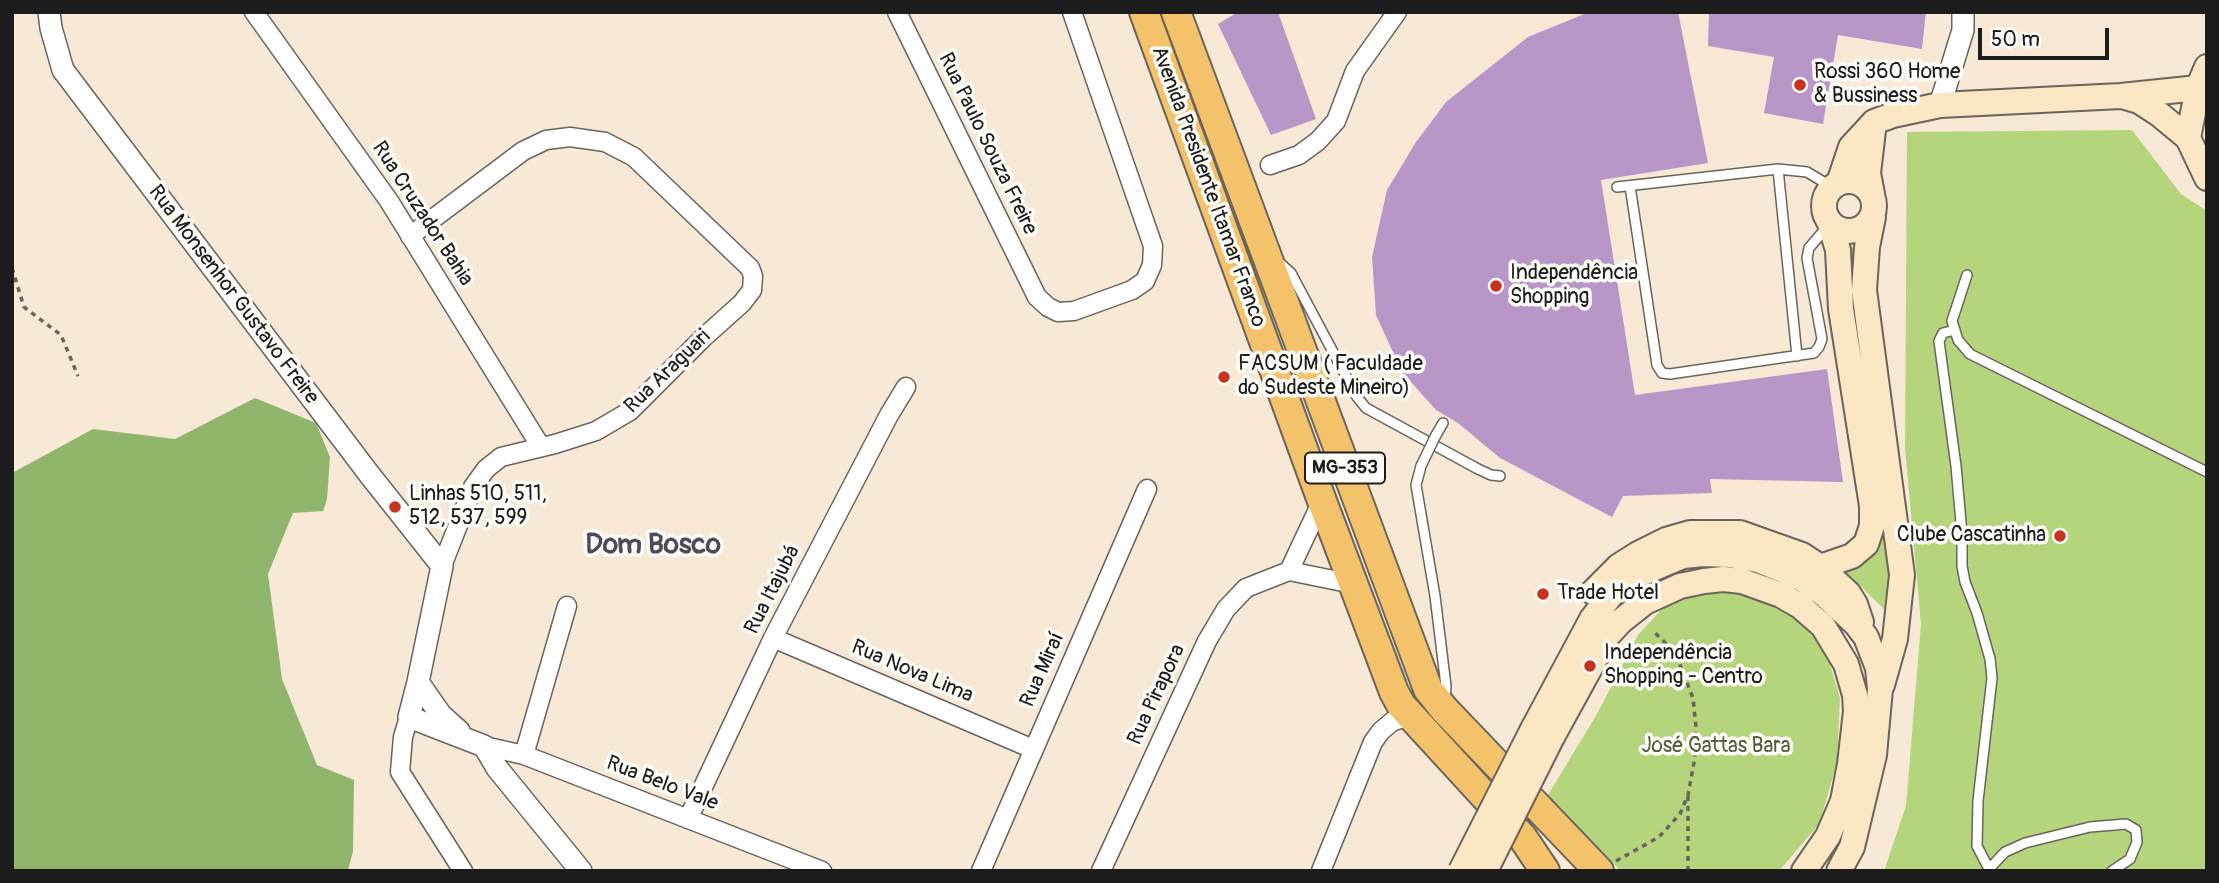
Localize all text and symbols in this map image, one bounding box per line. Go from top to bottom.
scale bar [1981,14,2112,58]
text: 50 m [1991,26,2040,53]
street label: Avenida Presidente Itamar Franco [1145,43,1271,331]
street label: Rua Paulo Souza Freire [932,49,1042,239]
place label: Rossi 360 Home & Bussiness [1814,60,1960,110]
marker: Rossi 360 Home & Bussiness [1792,77,1808,93]
street label: Rua Cruzador Bahia [366,137,478,291]
street label: Rua Monsenhor Gustavo Freire [142,181,324,409]
place label: Independência Shopping [1510,261,1638,311]
marker: Independência Shopping [1488,278,1504,294]
street label: Rua Araguari [620,325,716,419]
place label: FACSUM ( Faculdade do Sudeste Mineiro) [1238,352,1423,402]
marker: FACSUM ( Faculdade do Sudeste Mineiro) [1216,369,1232,385]
road number: MG-353 [1305,453,1385,484]
place label: Linhas 510, 511, 512, 537, 599 [409,482,547,532]
marker: Linhas 510, 511, 512, 537, 599 [387,499,403,515]
place label: Clube Cascatinha [1897,523,2046,549]
marker: Clube Cascatinha [2052,528,2068,544]
district label: Dom Bosco [585,529,721,563]
street label: Rua Itajubá [740,541,806,639]
place label: Trade Hotel [1557,581,1659,607]
marker: Trade Hotel [1535,586,1551,602]
street label: Rua Miraí [1015,629,1071,711]
street label: Rua Nova Lima [847,635,977,709]
street label: Rua Pirapora [1123,641,1191,749]
place label: Independência Shopping - Centro [1604,641,1763,691]
marker: Independência Shopping - Centro [1582,658,1598,674]
park label: José Gattas Bara [1641,734,1791,760]
street label: Rua Belo Vale [602,751,722,817]

